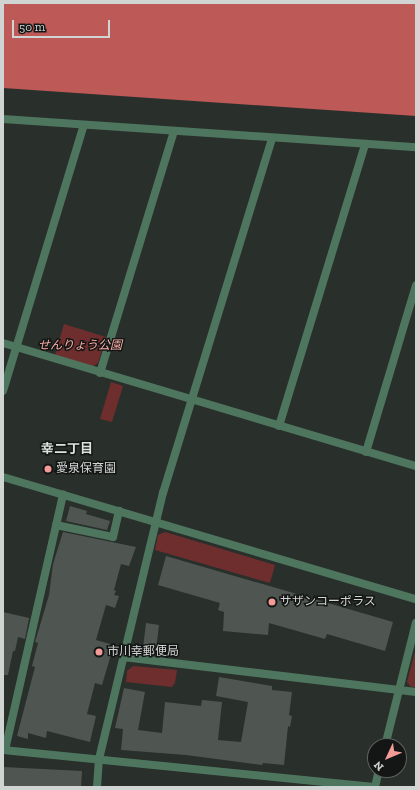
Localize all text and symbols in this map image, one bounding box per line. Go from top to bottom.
scale bar [14,12,112,38]
text: 50 m [19,20,45,34]
park label: せんりょう公園 [38,339,122,353]
district label: 幸二丁目 [41,441,93,457]
place label: 愛泉保育園 [56,462,116,476]
marker: 愛泉保育園 [43,464,53,474]
place label: サザンコーポラス [280,595,376,609]
marker: サザンコーポラス [267,597,277,607]
place label: 市川幸郵便局 [107,645,179,659]
marker: 市川幸郵便局 [94,647,104,657]
north arrow [367,738,407,778]
text: N [371,758,386,774]

